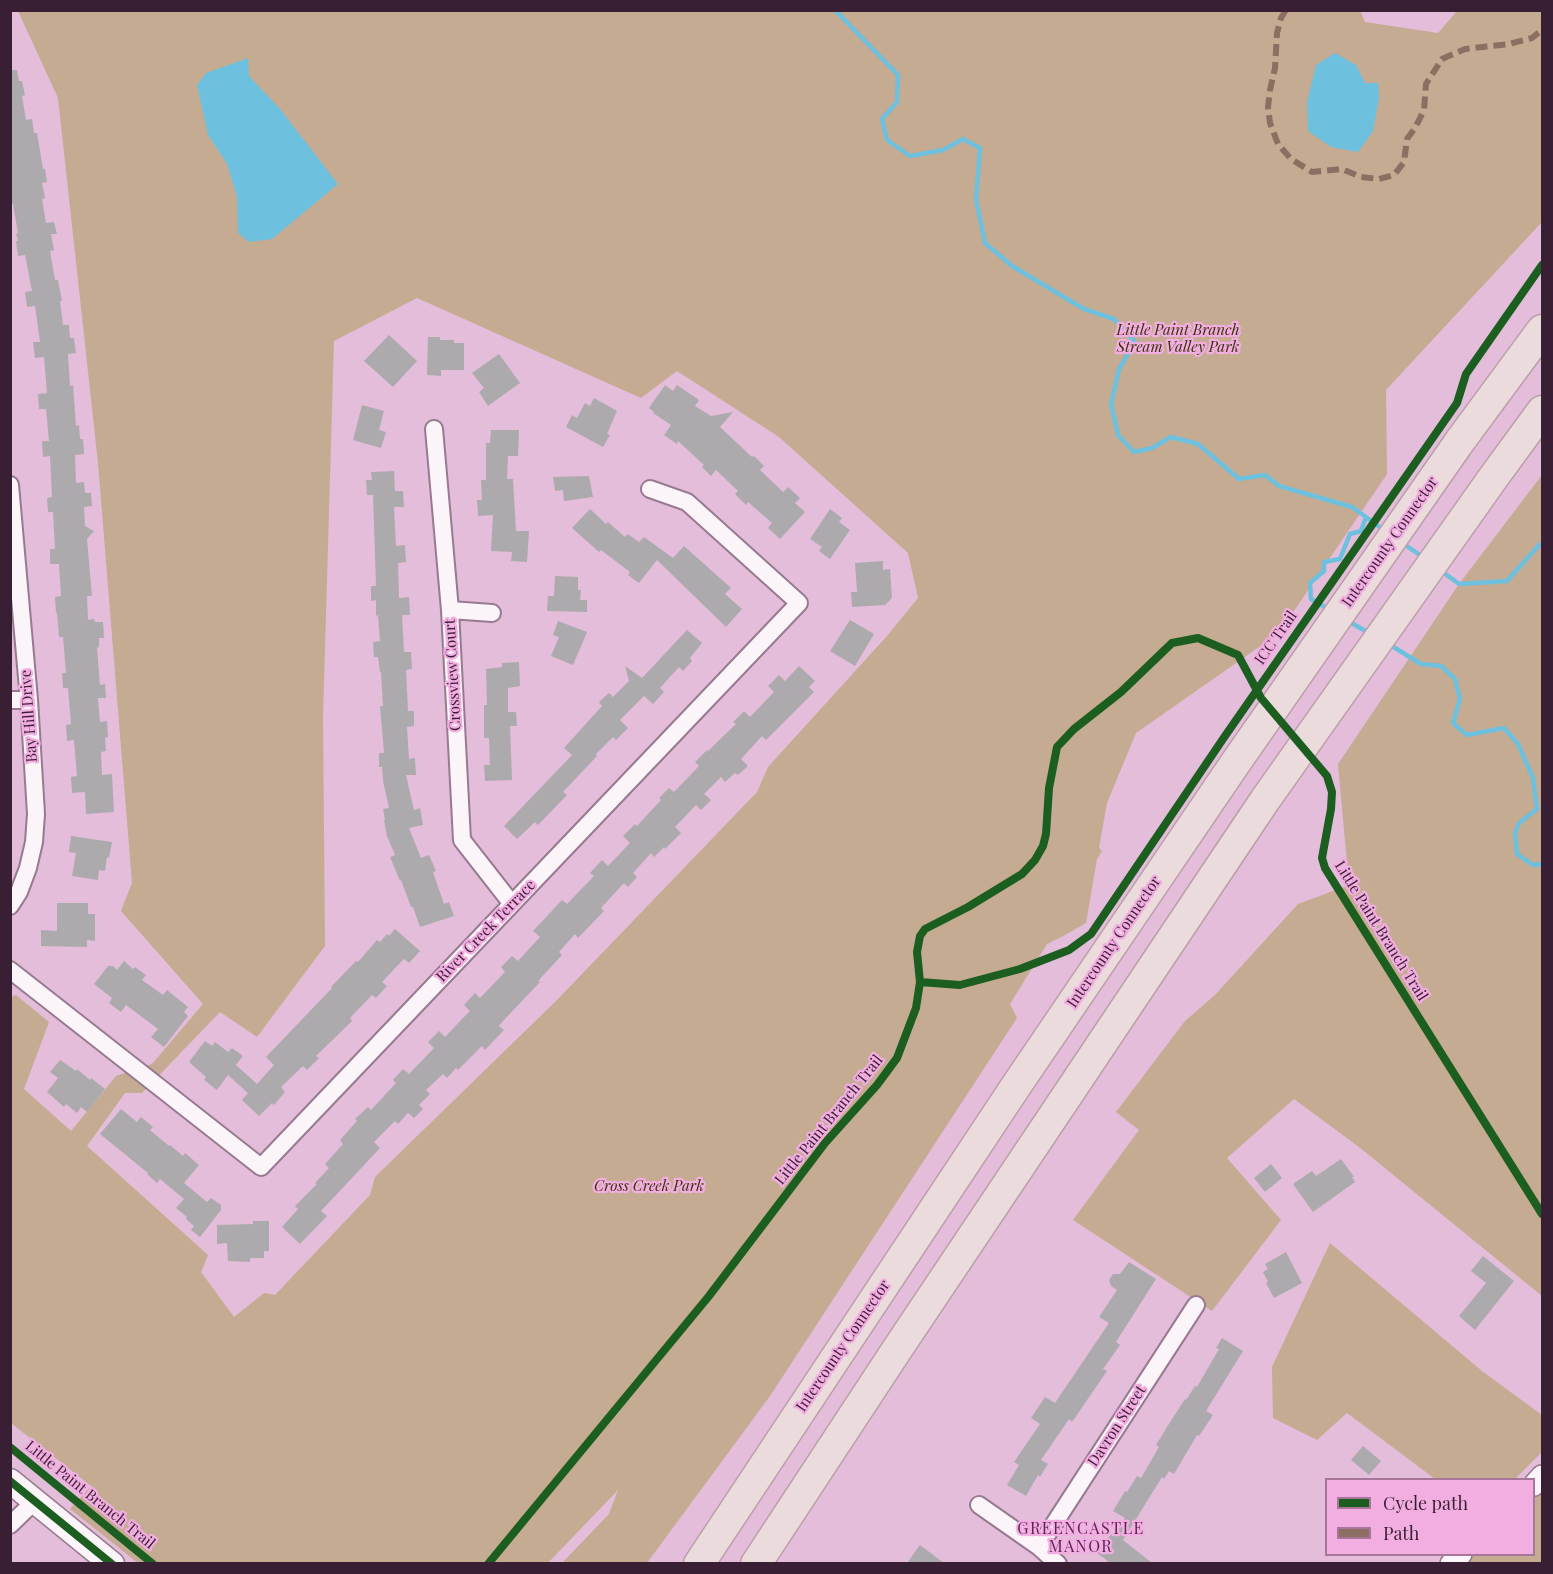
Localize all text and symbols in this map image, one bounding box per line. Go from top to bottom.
park label: Little Paint Branch Stream Valley Park [1116,321,1240,356]
street label: Intercounty Connector [1338,474,1442,610]
street label: ICC Trail [1251,608,1301,668]
street label: Crossview Court [441,619,465,731]
street label: Bay Hill Drive [17,669,41,763]
street label: Little Paint Branch Trail [1331,858,1431,1004]
street label: Intercounty Connector [1063,873,1165,1011]
street label: River Creek Terrace [433,876,539,986]
street label: Little Paint Branch Trail [771,1052,887,1188]
park label: Cross Creek Park [594,1177,704,1195]
street label: Intercounty Connector [792,1277,894,1415]
street label: Davron Street [1084,1382,1150,1470]
street label: Little Paint Branch Trail [22,1437,158,1553]
legend [1325,1478,1535,1556]
text: Cycle path [1383,1491,1468,1515]
district label: GREENCASTLE MANOR [1017,1519,1145,1557]
text: Path [1383,1521,1419,1545]

